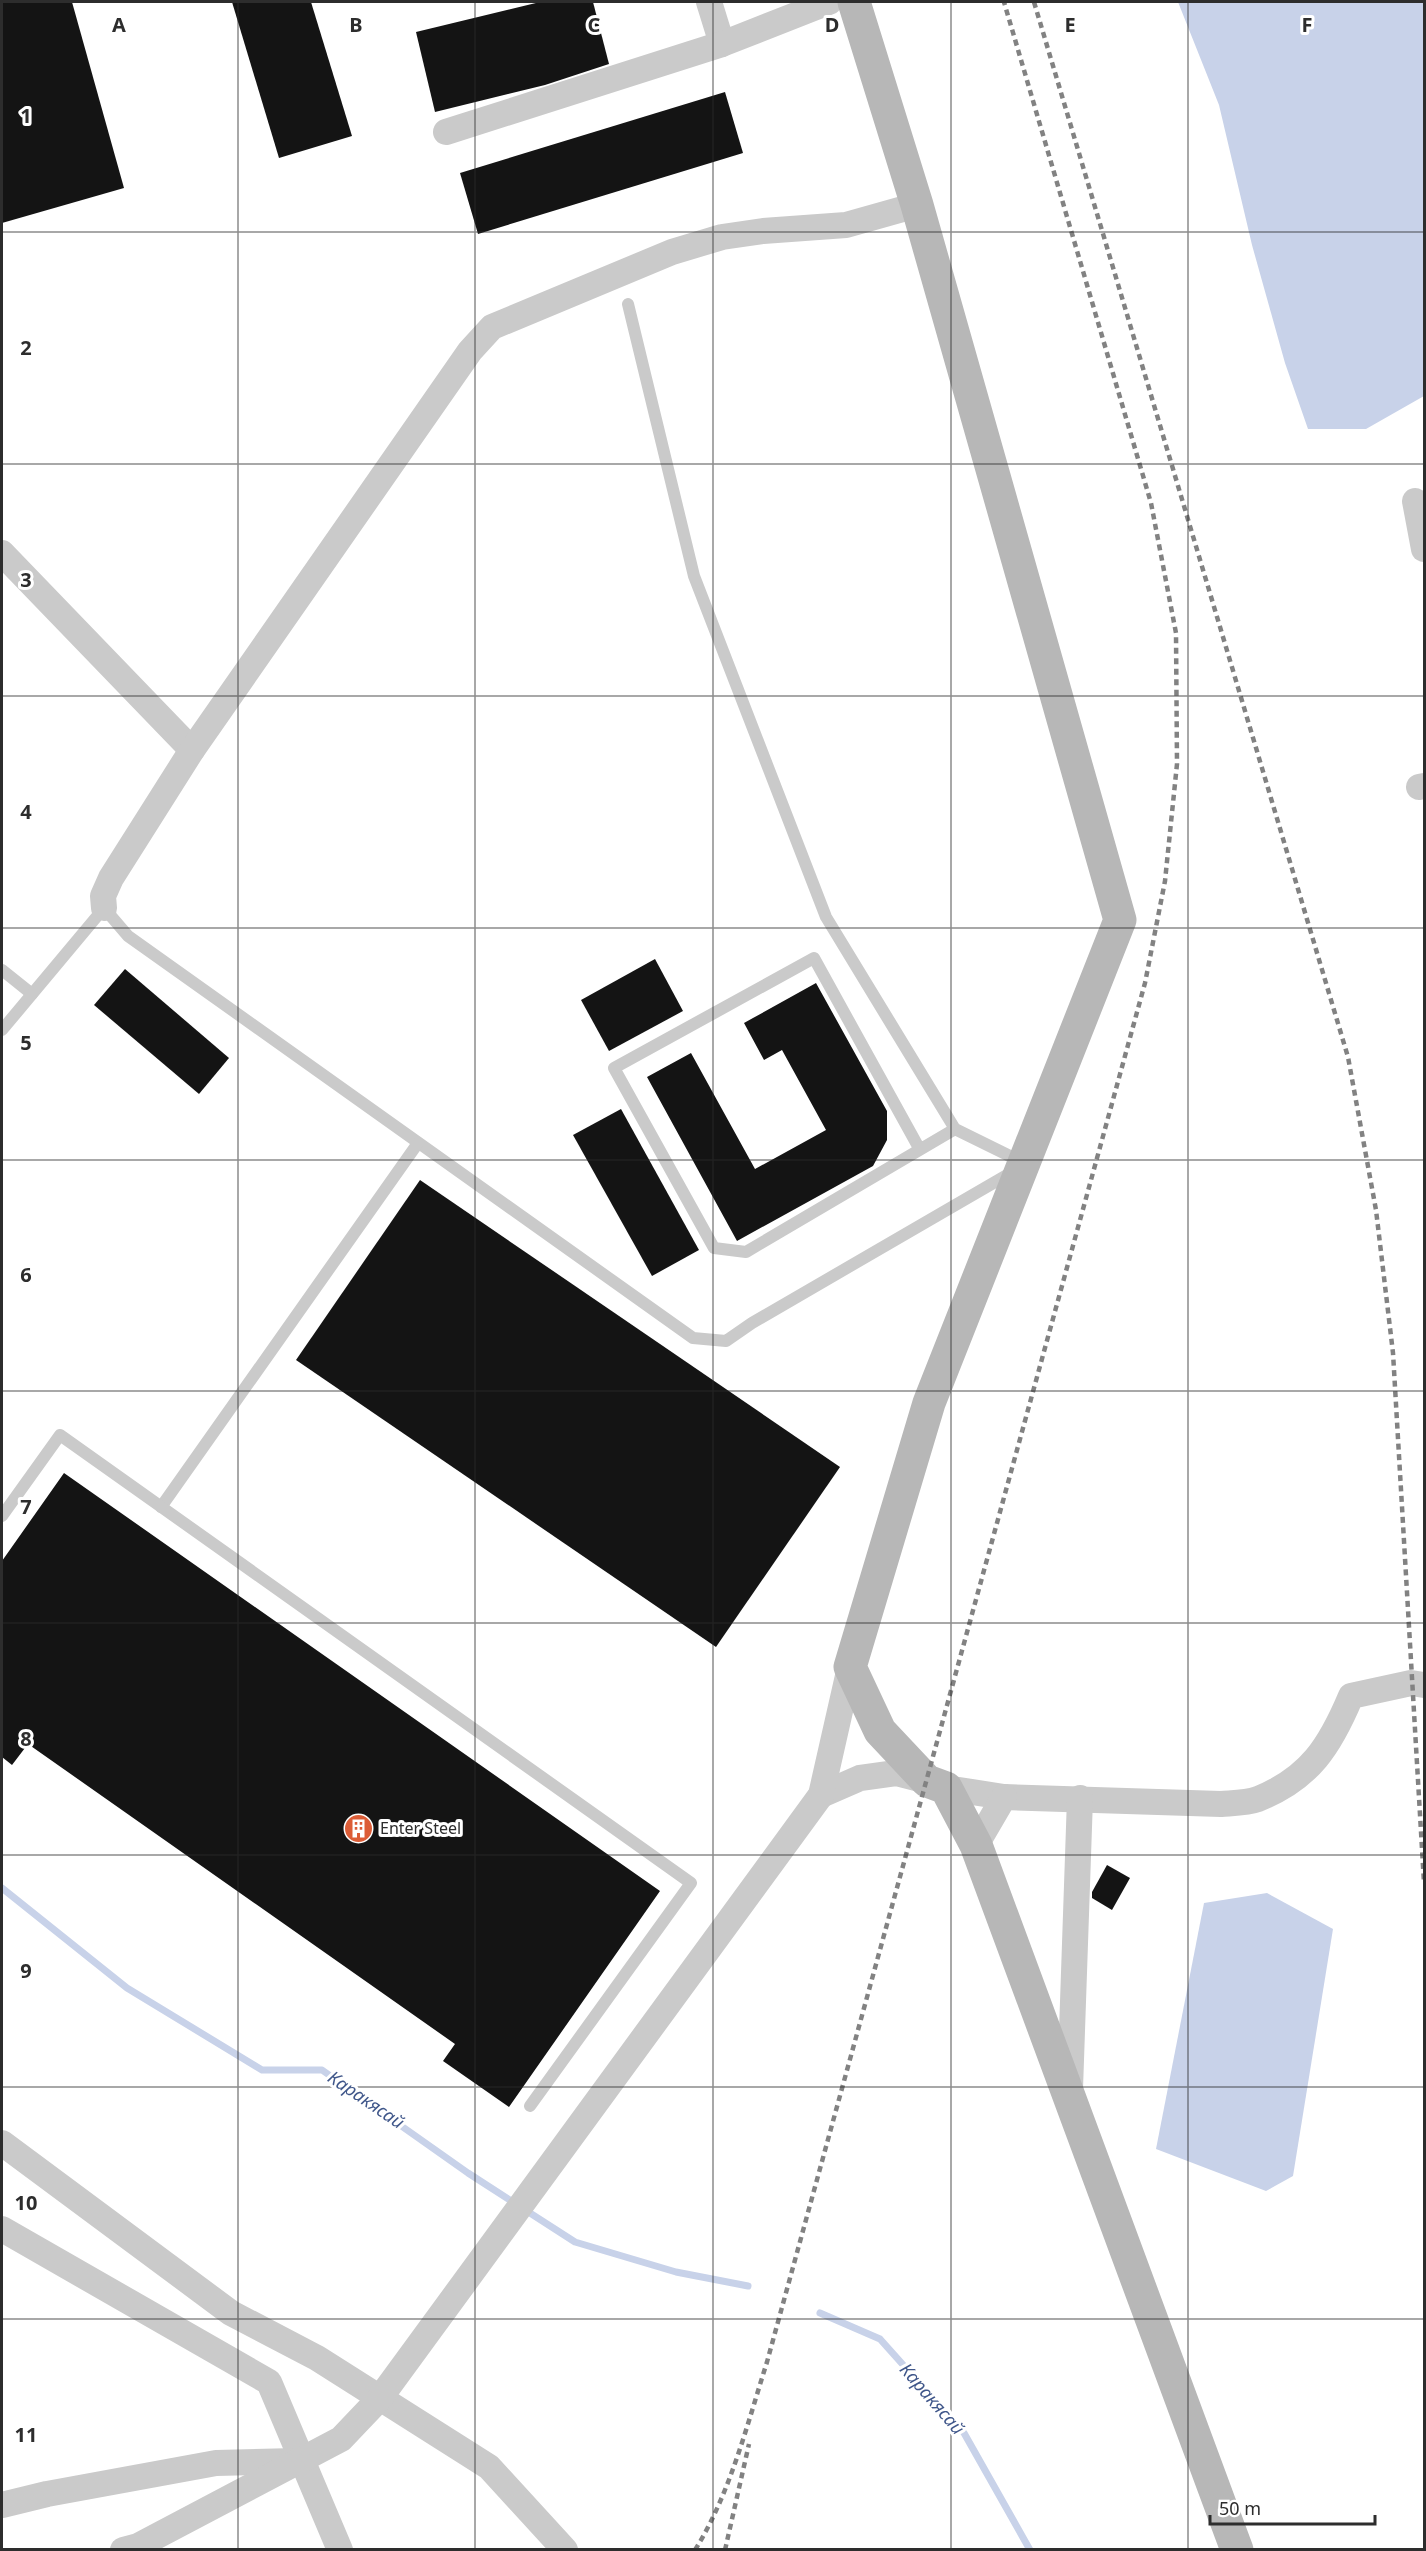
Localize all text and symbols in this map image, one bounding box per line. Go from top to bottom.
text: A [112,11,126,38]
text: B [349,11,363,38]
text: C [588,11,601,38]
text: D [825,11,839,38]
text: E [1064,11,1076,38]
text: F [1302,11,1312,38]
text: 1 [20,102,32,129]
text: 2 [20,334,32,361]
text: 3 [20,566,32,593]
text: 4 [20,798,32,825]
text: 5 [20,1029,32,1056]
text: 6 [20,1261,32,1288]
text: 7 [20,1493,32,1520]
text: 8 [20,1725,32,1752]
building icon: Enter Steel [343,1812,375,1844]
place label: Enter Steel [380,1817,461,1839]
text: 9 [20,1957,32,1984]
water label: Каракясай [324,2065,409,2134]
text: 10 [15,2189,37,2216]
water label: Каракясай [895,2358,970,2439]
text: 11 [15,2421,37,2448]
scale bar [1210,2488,1375,2526]
text: 50 m [1219,2496,1261,2520]

